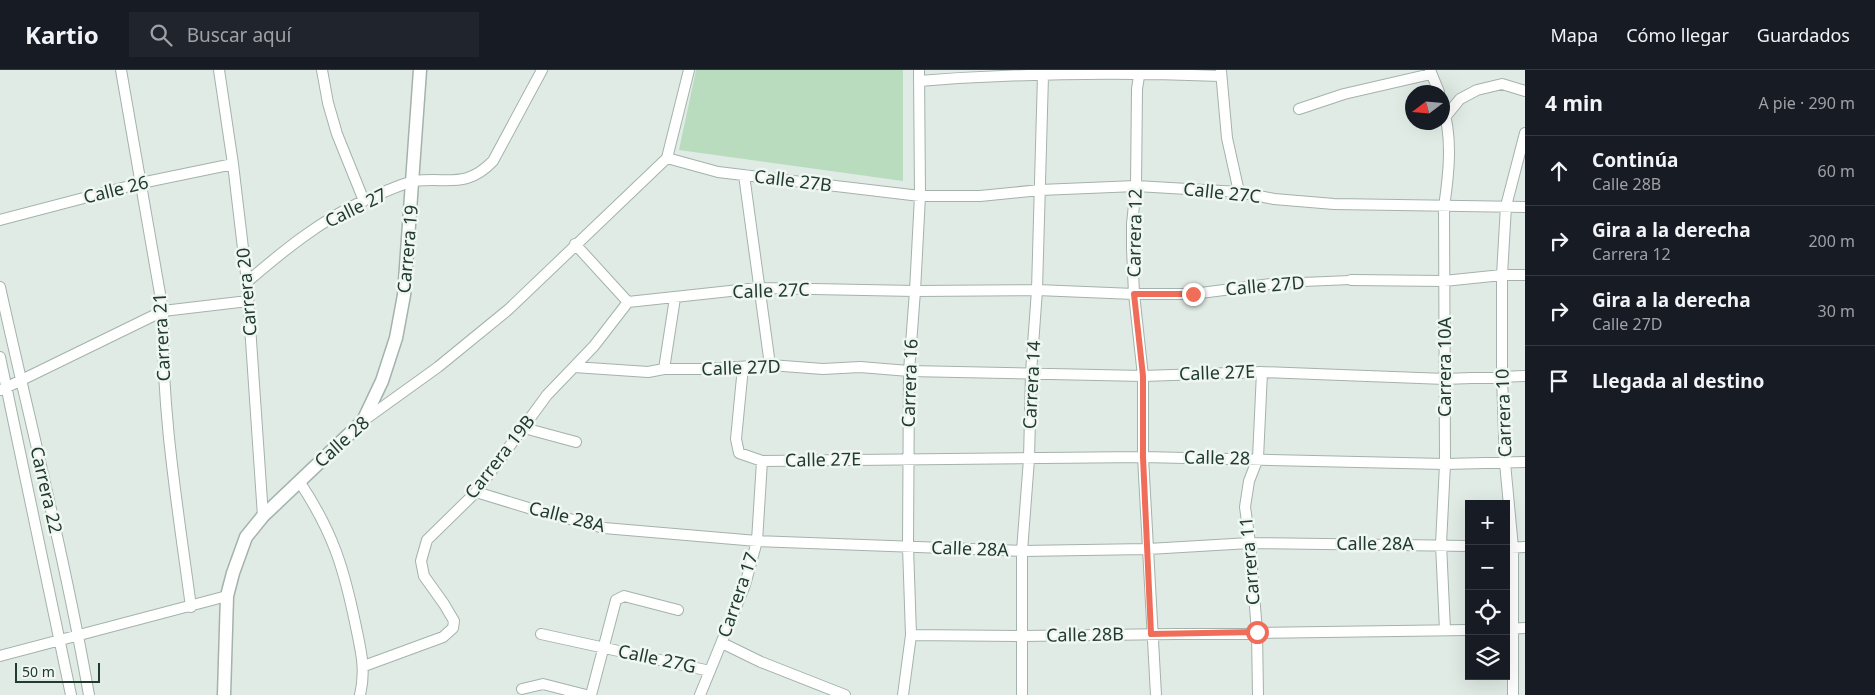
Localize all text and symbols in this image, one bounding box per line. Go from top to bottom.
search box [129,12,479,57]
text: Kartio [25,18,99,51]
icon: search [147,21,175,49]
text: Buscar aquí [187,22,291,48]
text: Mapa [1551,23,1598,47]
text: Cómo llegar [1626,23,1729,47]
text: Guardados [1757,23,1850,47]
north arrow [1405,85,1450,130]
text: 4 min [1545,89,1603,117]
text: A pie · 290 m [1758,92,1855,114]
text: Continúa [1592,147,1678,173]
icon: ahead [1545,157,1573,185]
text: 60 m [1818,160,1855,182]
street label: Calle 27B [753,163,833,197]
street label: Calle 26 [81,169,151,209]
text: Calle 28B [1592,173,1661,195]
street label: Calle 27C [1182,176,1262,208]
street label: Calle 27 [321,182,391,232]
street label: Carrera 12 [1121,188,1147,277]
street label: Carrera 19 [391,204,423,294]
text: Gira a la derecha [1592,217,1751,243]
icon: right [1545,227,1573,255]
text: 200 m [1808,230,1855,252]
text: Carrera 12 [1592,243,1671,265]
street label: Carrera 20 [230,247,262,337]
street label: Calle 27D [1224,270,1305,300]
street label: Calle 27C [732,277,810,303]
route end [1182,283,1205,306]
text: Gira a la derecha [1592,287,1751,313]
street label: Carrera 21 [147,292,175,382]
icon: right [1545,297,1573,325]
text: 30 m [1818,300,1855,322]
text: Calle 27D [1592,313,1663,335]
street label: Carrera 10A [1432,316,1456,417]
street label: Carrera 16 [895,338,923,428]
street label: Carrera 14 [1017,340,1045,430]
street label: Calle 27D [701,354,781,380]
street label: Calle 27E [1178,359,1255,385]
icon: arrive [1545,367,1573,395]
street label: Carrera 10 [1489,368,1517,458]
text: Llegada al destino [1592,368,1764,394]
street label: Carrera 19B [459,409,540,503]
street label: Calle 28 [309,410,374,472]
street label: Carrera 22 [25,444,69,536]
street label: Calle 28 [1184,444,1250,470]
street label: Calle 27E [785,446,861,472]
street label: Calle 28A [527,495,608,537]
map controls [1465,500,1510,680]
button: + [1465,500,1510,545]
street label: Carrera 11 [1233,516,1265,606]
street label: Calle 28A [1336,531,1414,555]
street label: Calle 28A [931,535,1010,561]
button: − [1465,545,1510,590]
street label: Carrera 17 [711,549,763,640]
button: locate [1465,590,1510,635]
street label: Calle 28B [1046,621,1124,647]
route start [1246,621,1269,644]
button: layers [1465,635,1510,680]
street label: Calle 27G [616,638,698,678]
scale bar [15,660,100,683]
text: 50 m [22,662,55,681]

